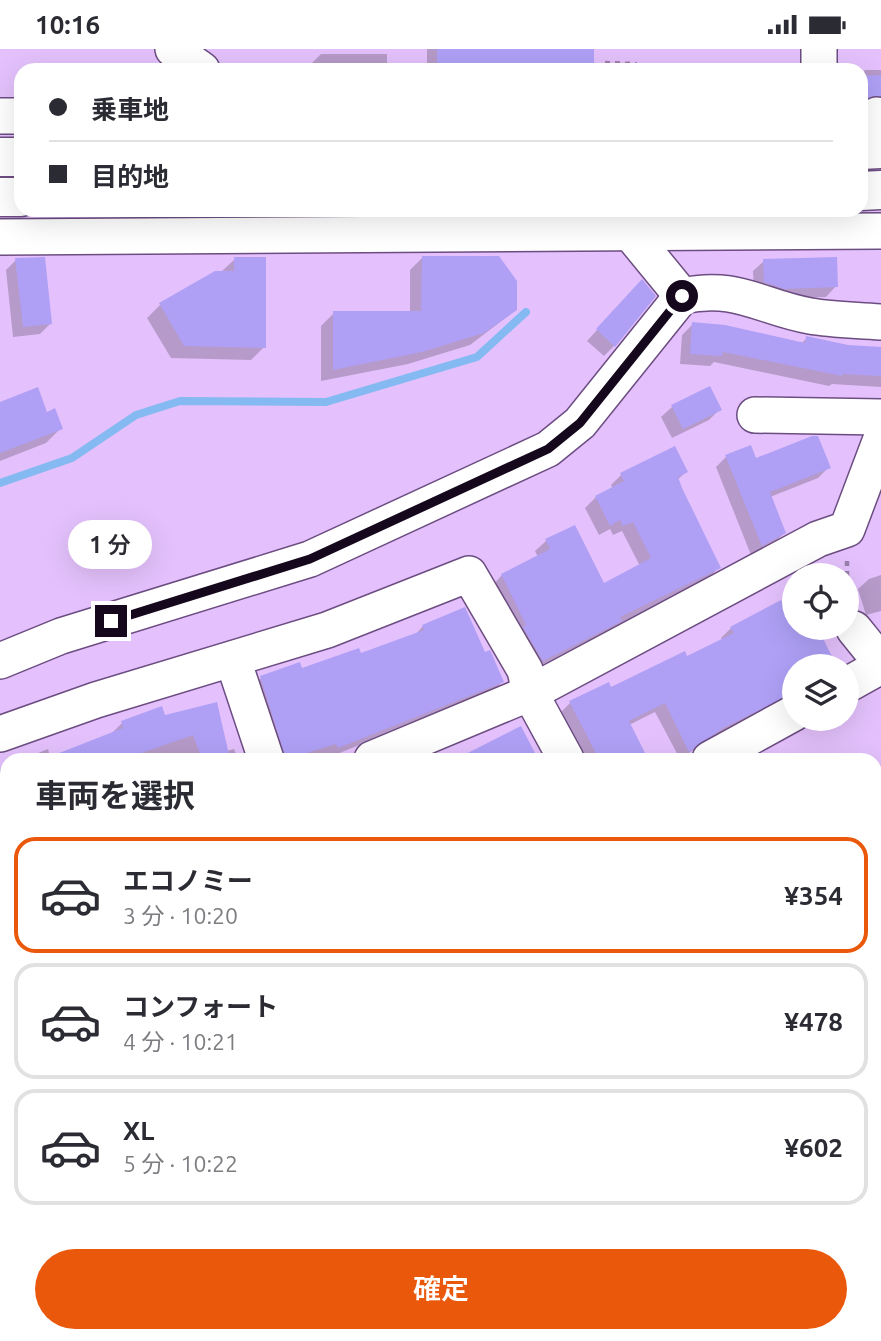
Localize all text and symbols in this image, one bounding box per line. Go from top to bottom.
text: 10:16 [35,10,100,39]
text: 乗車地 [91,95,169,124]
text: 目的地 [91,162,169,191]
route start [666,280,698,312]
callout: 1 分 [69,519,153,569]
text: 1 分 [89,532,131,557]
map controls [782,563,859,731]
button: locate [782,563,859,640]
route end [95,605,127,637]
button: layers [782,654,859,731]
text: 車両を選択 [35,777,195,813]
icon: car [39,864,102,927]
text: エコノミー [123,866,253,895]
text: ¥354 [784,881,843,910]
text: 3 分 · 10:20 [123,903,238,928]
icon: car [39,990,102,1053]
text: コンフォート [123,992,278,1021]
text: ¥478 [784,1007,843,1036]
text: 4 分 · 10:21 [123,1029,238,1054]
icon: car [39,1116,102,1179]
text: XL [123,1116,154,1145]
text: ¥602 [784,1133,843,1162]
text: 5 分 · 10:22 [123,1151,238,1176]
button: 確定 [35,1249,847,1329]

